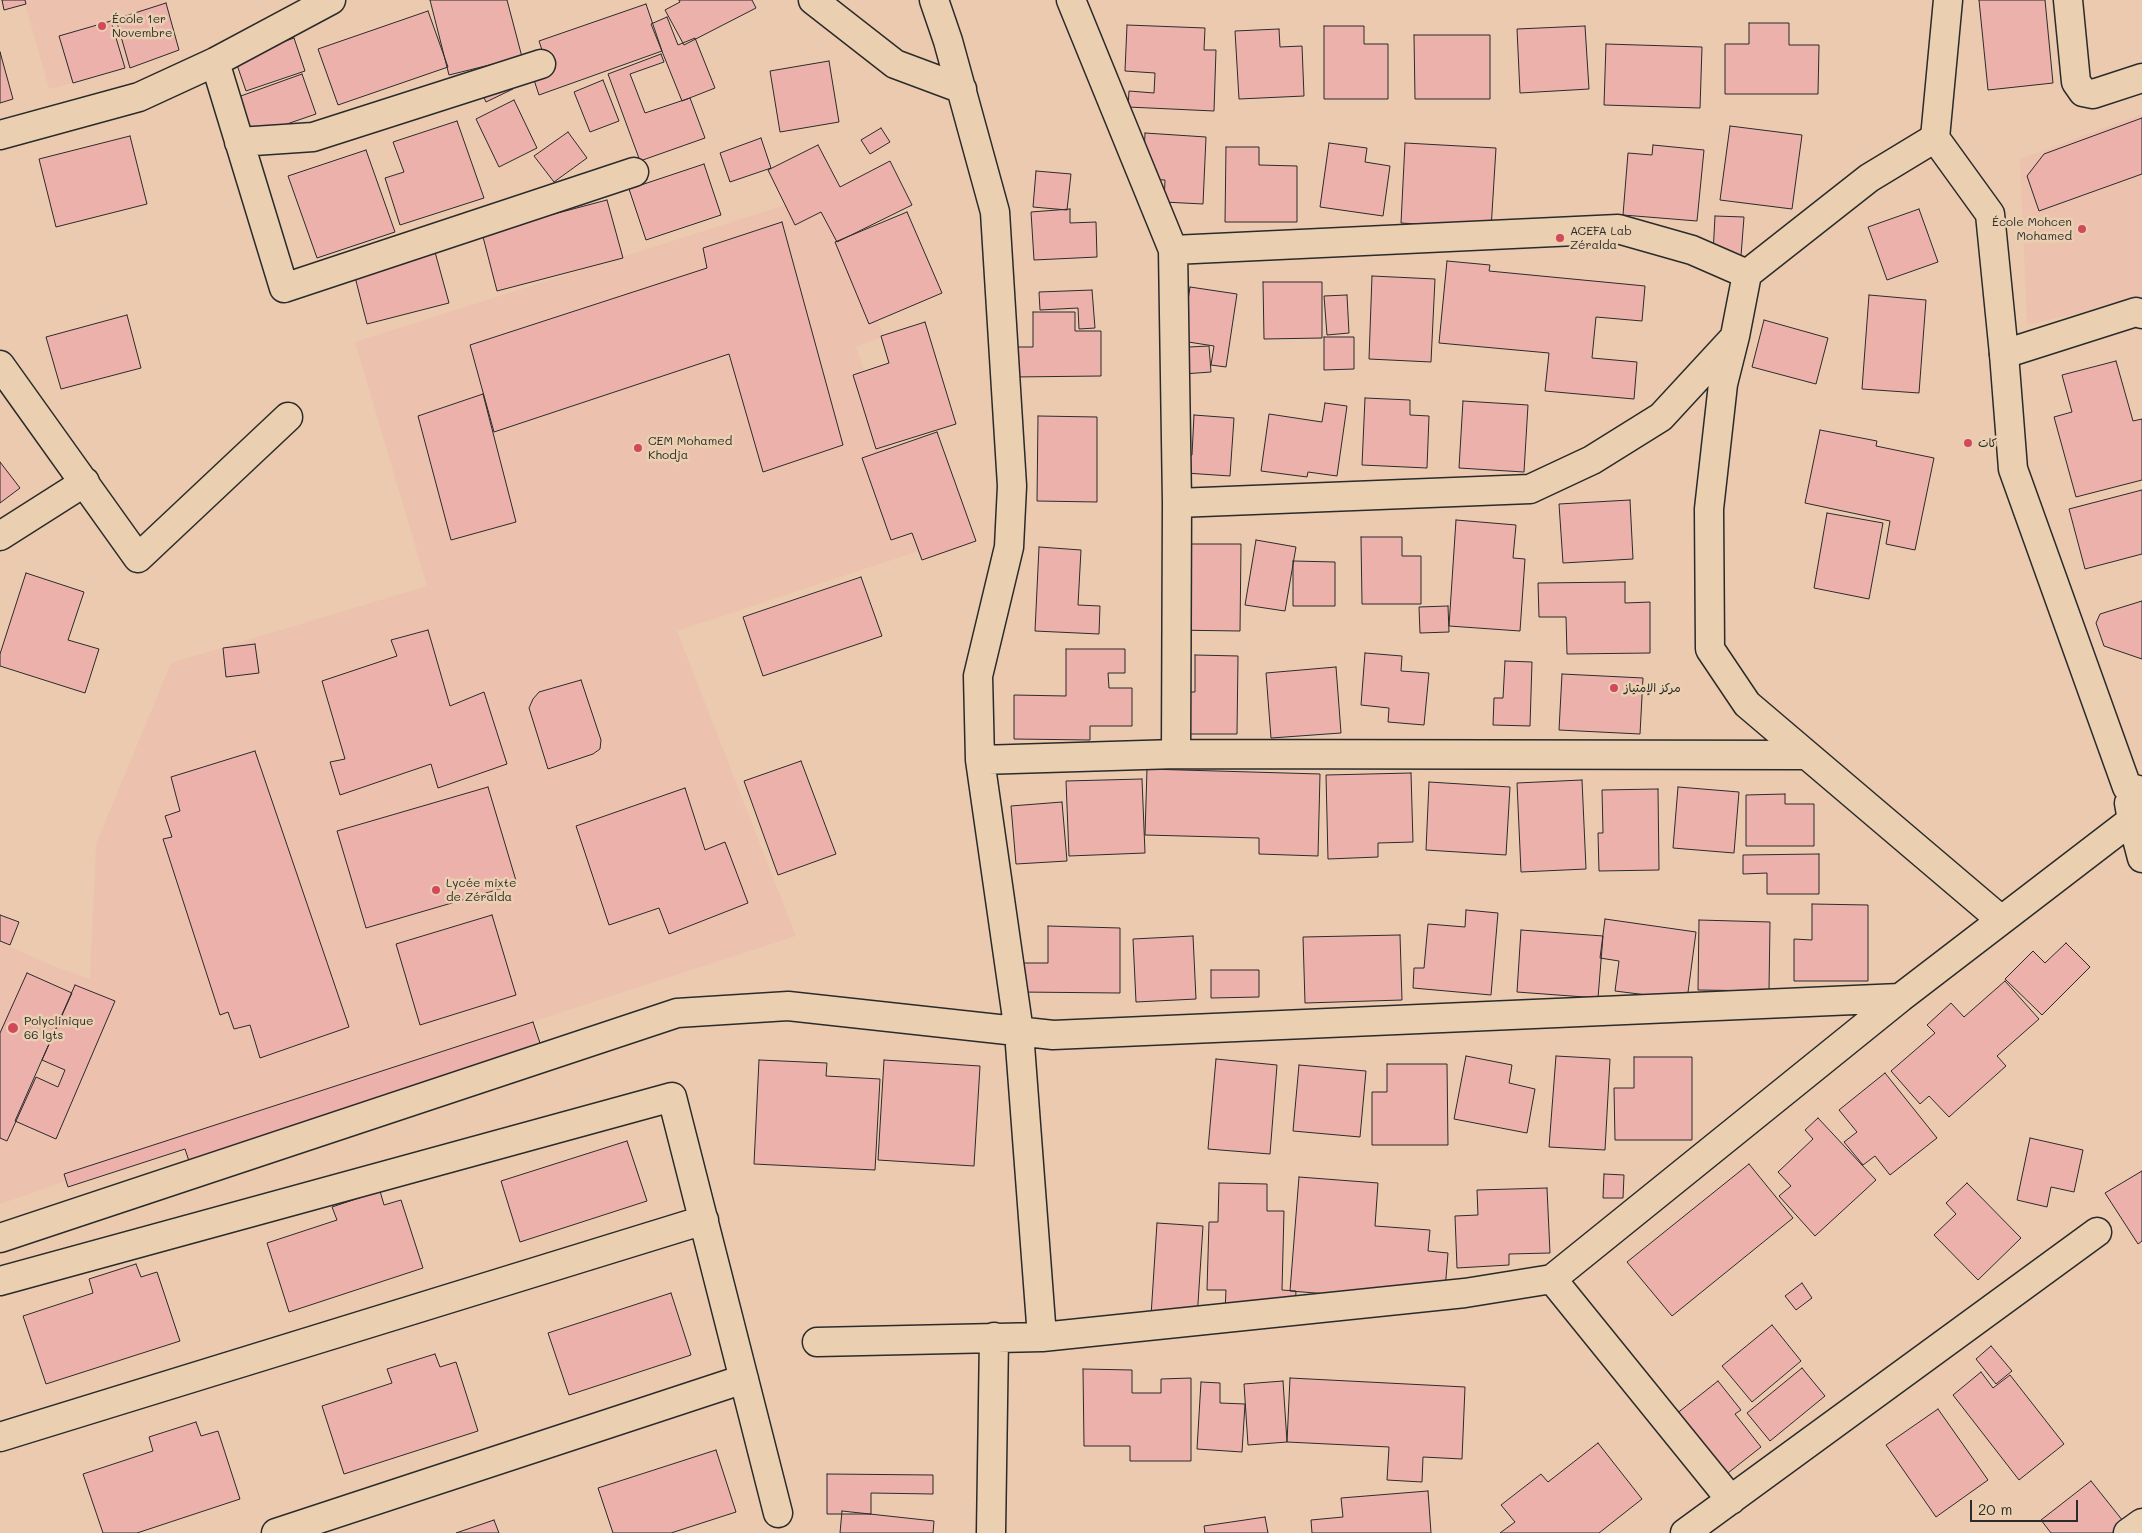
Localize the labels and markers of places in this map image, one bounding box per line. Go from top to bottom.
place label: École 1er Novembre [112,12,172,40]
marker: École 1er Novembre [96,20,108,32]
place label: École Mohcen Mohamed [1992,215,2072,243]
marker: École Mohcen Mohamed [2076,223,2088,235]
place label: ACEFA Lab Zéralda [1570,224,1632,252]
marker: ACEFA Lab Zéralda [1554,232,1566,244]
place label: CEM Mohamed Khodja [648,434,732,462]
place label: كات [1978,436,1997,450]
marker: كات [1962,437,1974,449]
marker: CEM Mohamed Khodja [632,442,644,454]
place label: مركز الإمتياز [1624,681,1681,695]
marker: مركز الإمتياز [1608,682,1620,694]
place label: Lycée mixte de Zéralda [446,876,516,904]
marker: Lycée mixte de Zéralda [430,884,442,896]
place label: Polyclinique 66 lgts [24,1014,93,1042]
marker: Polyclinique 66 lgts [6,1021,20,1035]

